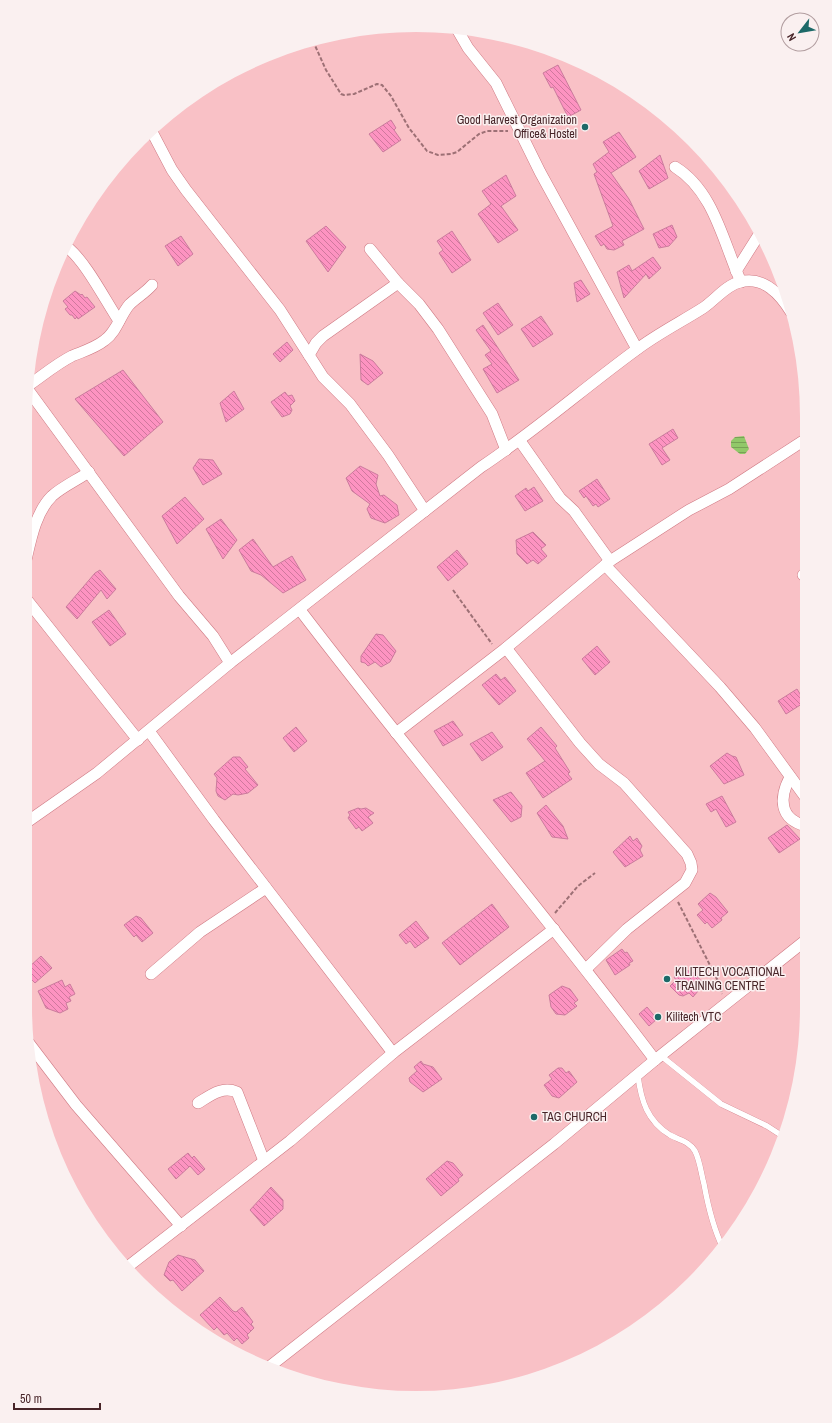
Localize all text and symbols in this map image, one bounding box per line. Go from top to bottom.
north arrow [780,12,820,52]
text: N [784,31,799,44]
place label: Good Harvest Organization Office& Hostel [457,112,577,142]
marker: Good Harvest Organization Office& Hostel [580,122,590,132]
place label: KILITECH VOCATIONAL TRAINING CENTRE [675,964,785,994]
marker: KILITECH VOCATIONAL TRAINING CENTRE [662,974,672,984]
place label: Kilitech VTC [666,1009,721,1025]
marker: Kilitech VTC [653,1012,663,1022]
place label: TAG CHURCH [542,1109,607,1125]
marker: TAG CHURCH [529,1112,539,1122]
scale bar [14,1385,100,1411]
text: 50 m [20,1391,42,1407]

